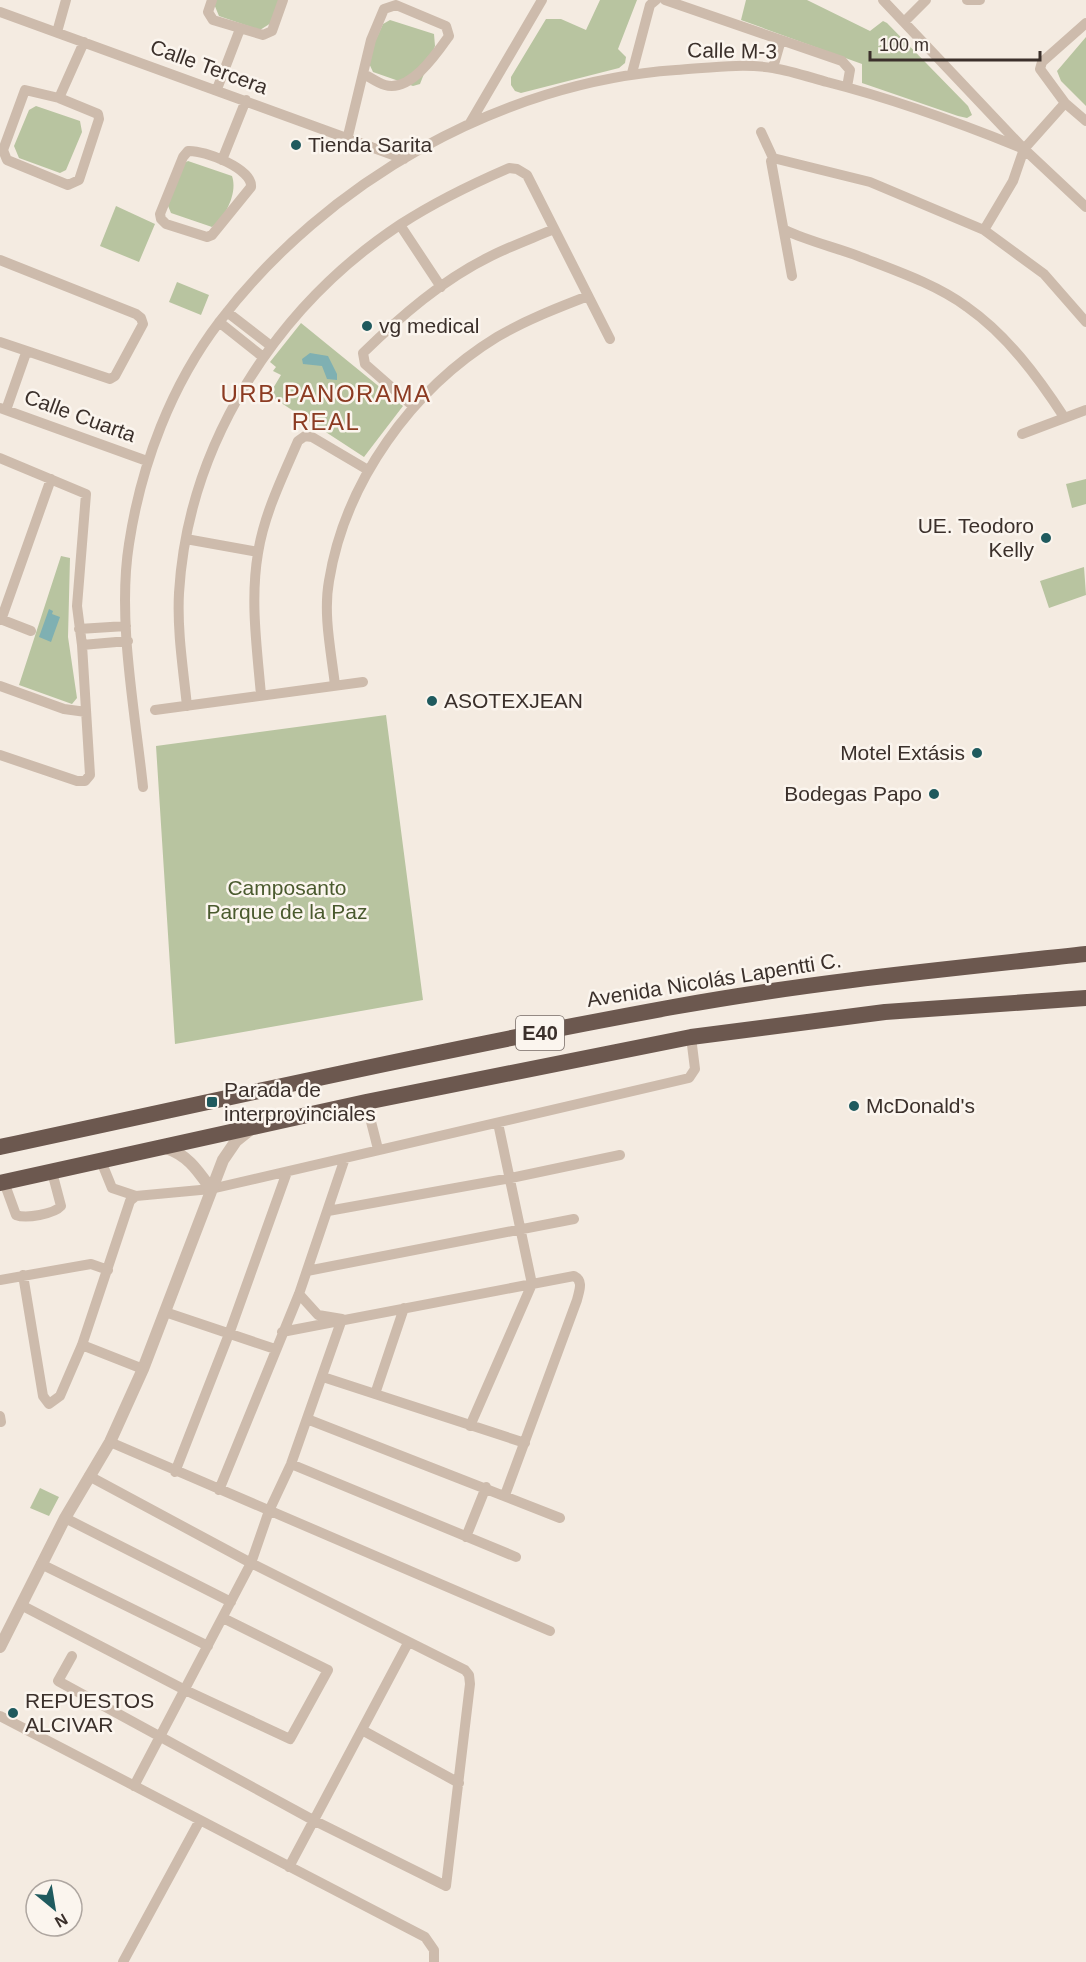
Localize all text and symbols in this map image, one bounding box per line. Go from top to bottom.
scale bar [870,24,1040,62]
street label: Calle Tercera [147,35,271,99]
text: 100 m [879,35,929,55]
street label: Calle M-3 [687,38,777,63]
place label: Tienda Sarita [308,133,432,156]
marker: Tienda Sarita [289,138,303,152]
place label: vg medical [379,314,479,337]
marker: vg medical [360,319,374,333]
district label: URB.PANORAMA REAL [221,380,431,435]
street label: Calle Cuarta [21,385,139,446]
place label: UE. Teodoro Kelly [918,514,1034,561]
marker: UE. Teodoro Kelly [1039,531,1053,545]
place label: ASOTEXJEAN [444,689,583,712]
marker: ASOTEXJEAN [425,694,439,708]
place label: Motel Extásis [840,741,965,764]
marker: Motel Extásis [970,746,984,760]
place label: Bodegas Papo [784,782,922,805]
marker: Bodegas Papo [927,787,941,801]
park label: Camposanto Parque de la Paz [206,876,368,923]
street label: Avenida Nicolás Lapentti C. [585,948,843,1011]
road number: E40 [516,1016,564,1050]
place label: Parada de interprovinciales [224,1078,376,1125]
place label: McDonald's [866,1094,975,1117]
marker: Parada de interprovinciales [205,1095,219,1109]
marker: McDonald's [847,1099,861,1113]
place label: REPUESTOS ALCIVAR [25,1689,154,1736]
marker: REPUESTOS ALCIVAR [6,1706,20,1720]
north arrow [24,1878,84,1938]
text: N [52,1910,71,1931]

